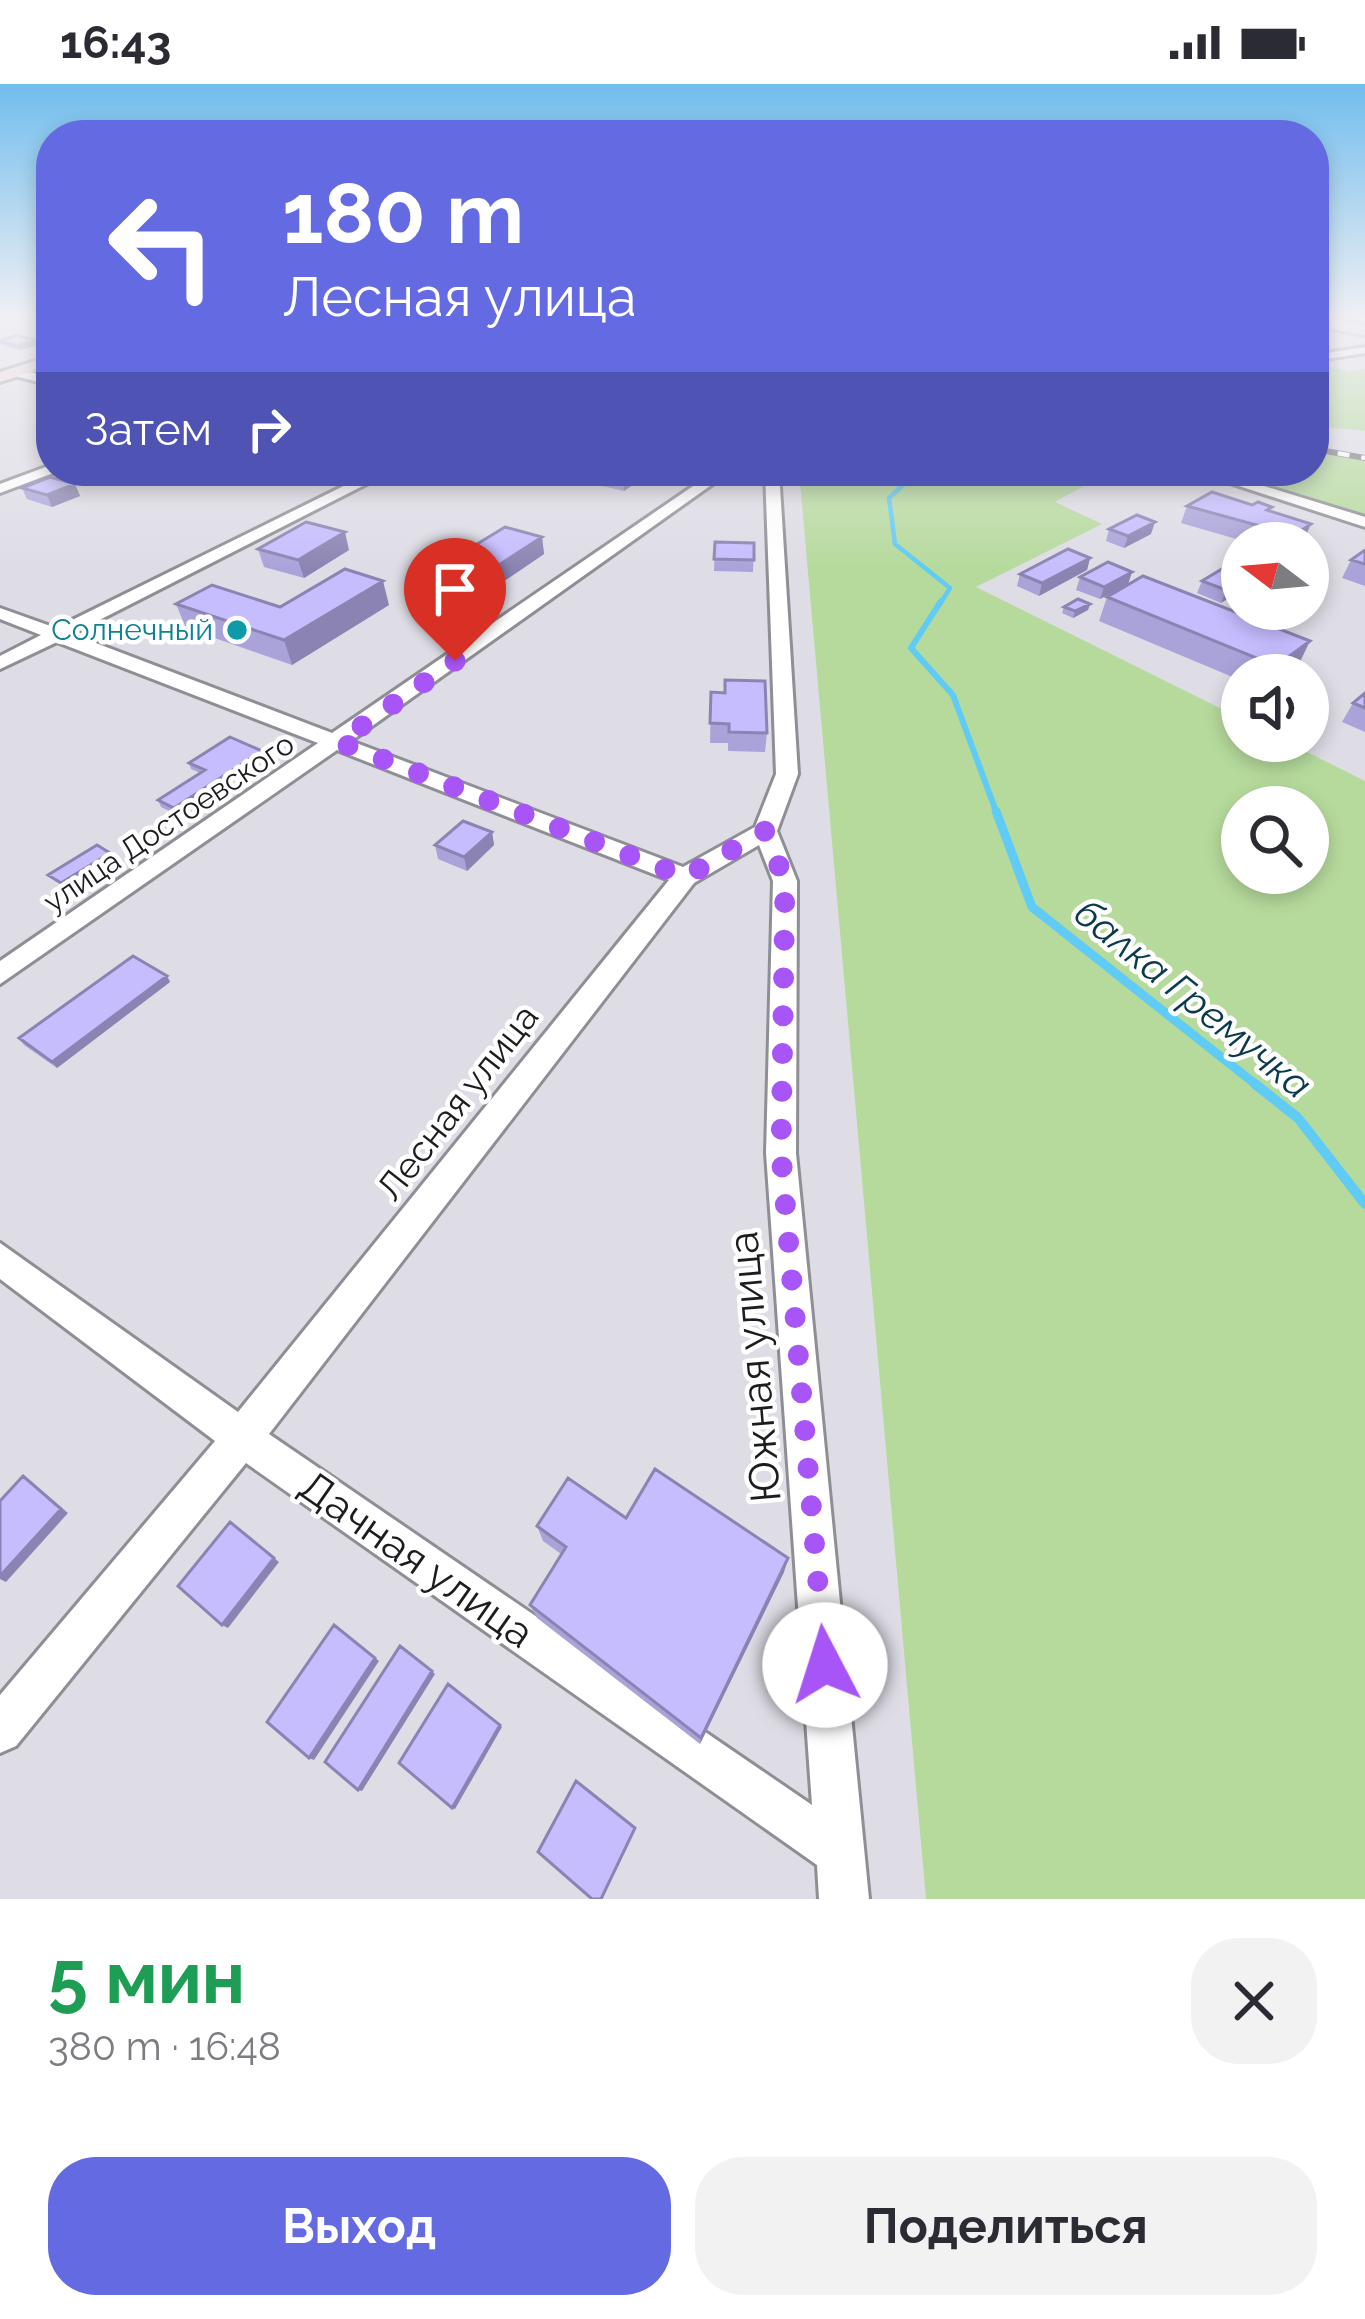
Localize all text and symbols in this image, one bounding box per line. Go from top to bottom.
text: 16:43 [60,16,171,69]
text: 180 m [282,164,524,263]
icon: left [84,168,240,324]
text: Лесная улица [282,265,637,329]
icon: right [236,396,302,462]
text: Затем [84,403,212,456]
north arrow [1221,522,1329,630]
map controls [1221,522,1329,894]
pin [404,538,506,661]
icon: arrive [422,556,488,622]
place label: Солнечный [51,612,213,647]
marker: Солнечный [224,617,250,643]
button: sound [1221,654,1329,762]
street label: улица Достоевского [37,726,300,919]
button: search [1221,786,1329,894]
water label: балка Гремучка [1065,888,1321,1108]
street label: Лесная улица [368,996,546,1208]
street label: Южная улица [718,1229,791,1504]
street label: Дачная улица [291,1461,543,1658]
position arrow [762,1602,888,1728]
text: 5 мин [48,1935,245,2020]
button: close [1191,1938,1317,2064]
text: 380 m · 16:48 [48,2023,281,2069]
button: Выход [48,2157,671,2295]
button: Поделиться [695,2157,1317,2295]

